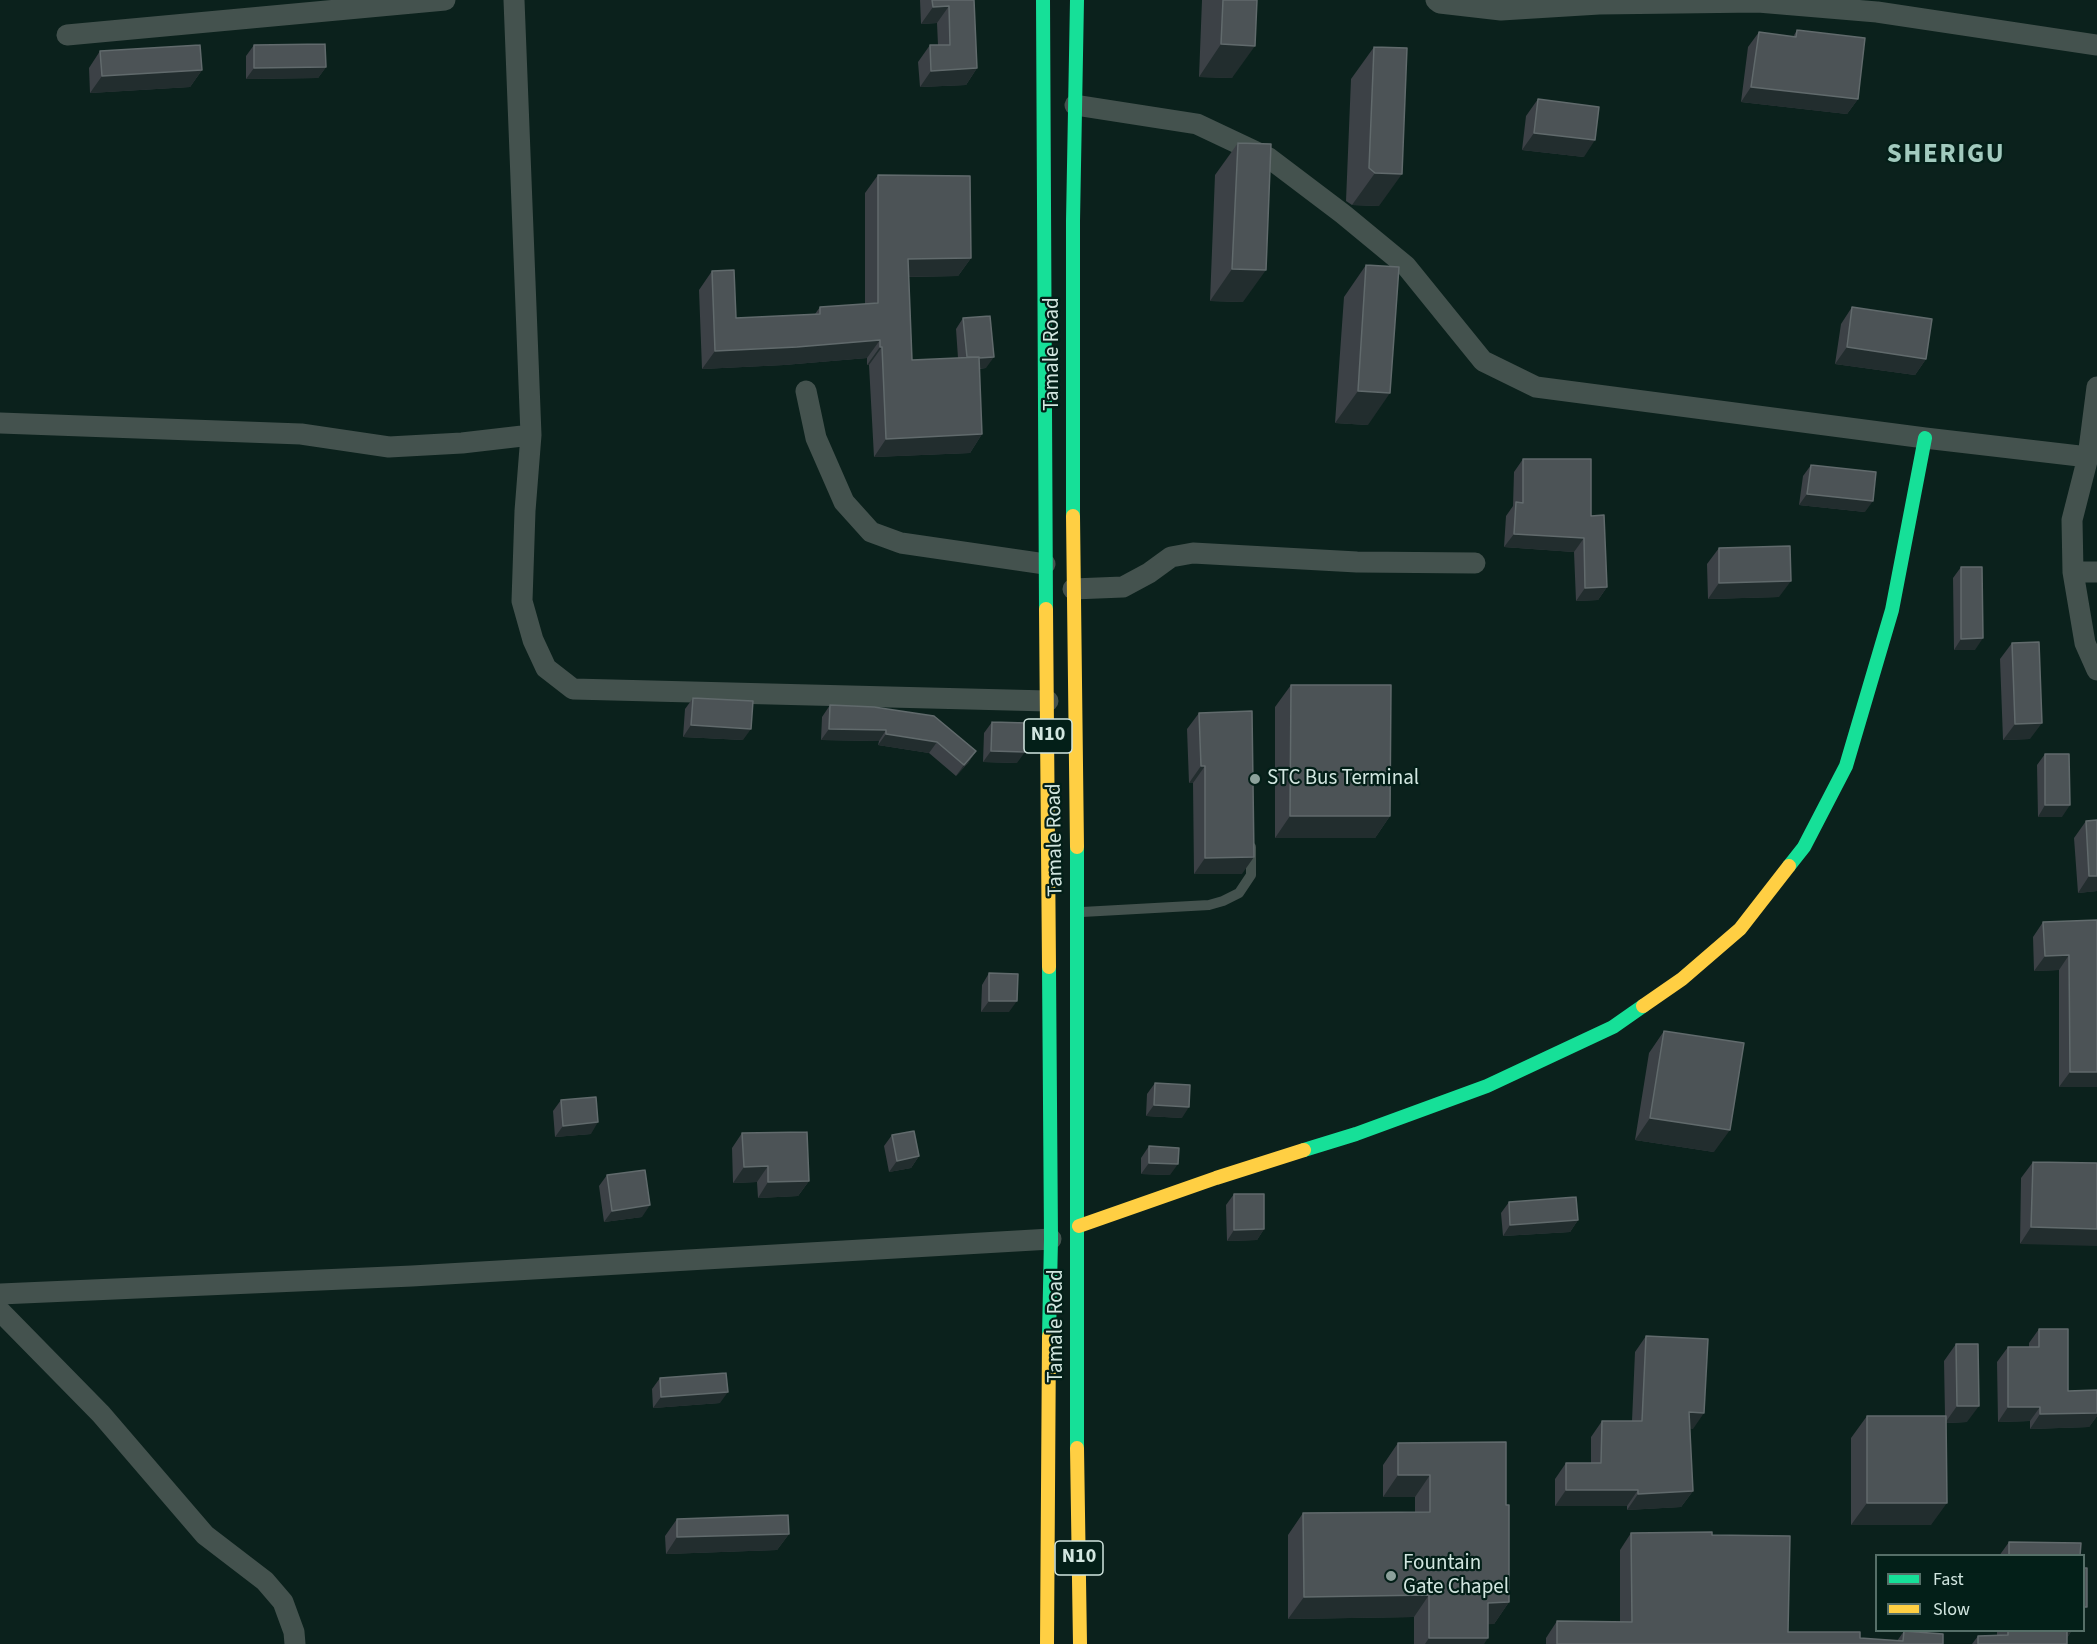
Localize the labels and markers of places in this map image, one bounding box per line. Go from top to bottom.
place label: STC Bus Terminal [1267,766,1419,792]
marker: STC Bus Terminal [1248,772,1262,786]
place label: Fountain Gate Chapel [1403,1551,1509,1601]
marker: Fountain Gate Chapel [1384,1569,1398,1583]

